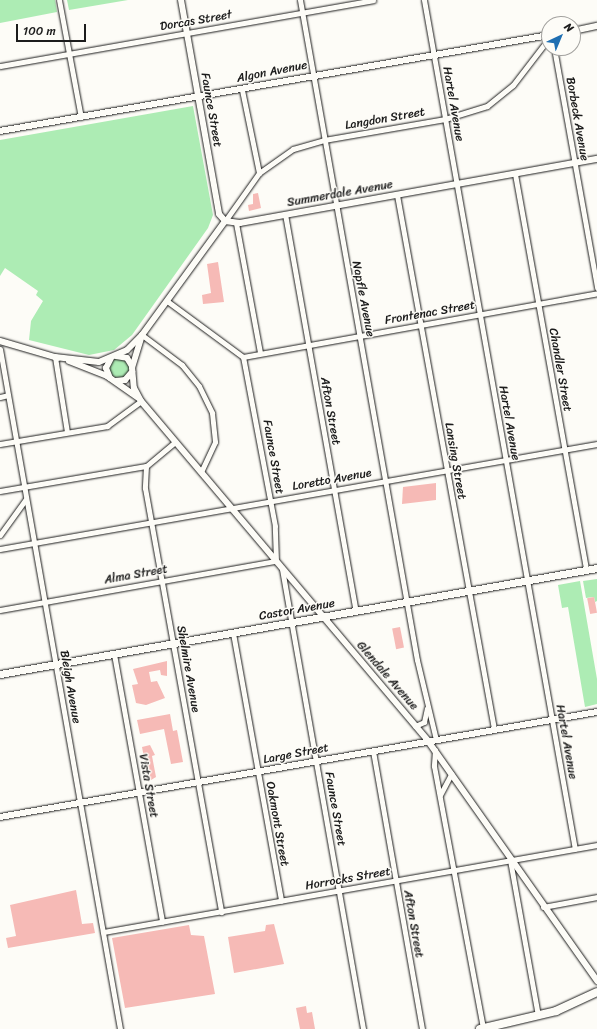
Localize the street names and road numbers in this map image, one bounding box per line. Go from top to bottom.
street label: Dorcas Street [159,8,233,34]
street label: Algon Avenue [236,58,308,86]
street label: Hartel Avenue [439,65,467,143]
street label: Faunce Street [197,72,225,148]
street label: Borbeck Avenue [563,76,591,162]
street label: Langdon Street [344,105,426,133]
street label: Summerdale Avenue [286,178,394,210]
street label: Napfle Avenue [349,260,377,338]
street label: Frontenac Street [384,298,476,328]
street label: Chandler Street [546,327,574,413]
street label: Afton Street [317,376,343,446]
street label: Hartel Avenue [495,384,523,462]
street label: Faunce Street [259,419,287,495]
street label: Lansing Street [441,422,469,500]
street label: Loretto Avenue [291,466,373,494]
street label: Alma Street [103,562,169,588]
street label: Castor Avenue [258,596,336,624]
street label: Shelmire Avenue [173,624,203,714]
street label: Glendale Avenue [353,639,421,713]
street label: Bleigh Avenue [56,649,84,725]
street label: Hartel Avenue [552,703,580,781]
street label: Large Street [262,741,330,767]
street label: Vista Street [135,753,161,819]
street label: Faunce Street [321,771,349,847]
street label: Oakmont Street [263,781,291,867]
street label: Horrocks Street [304,864,392,894]
street label: Afton Street [400,889,426,959]

